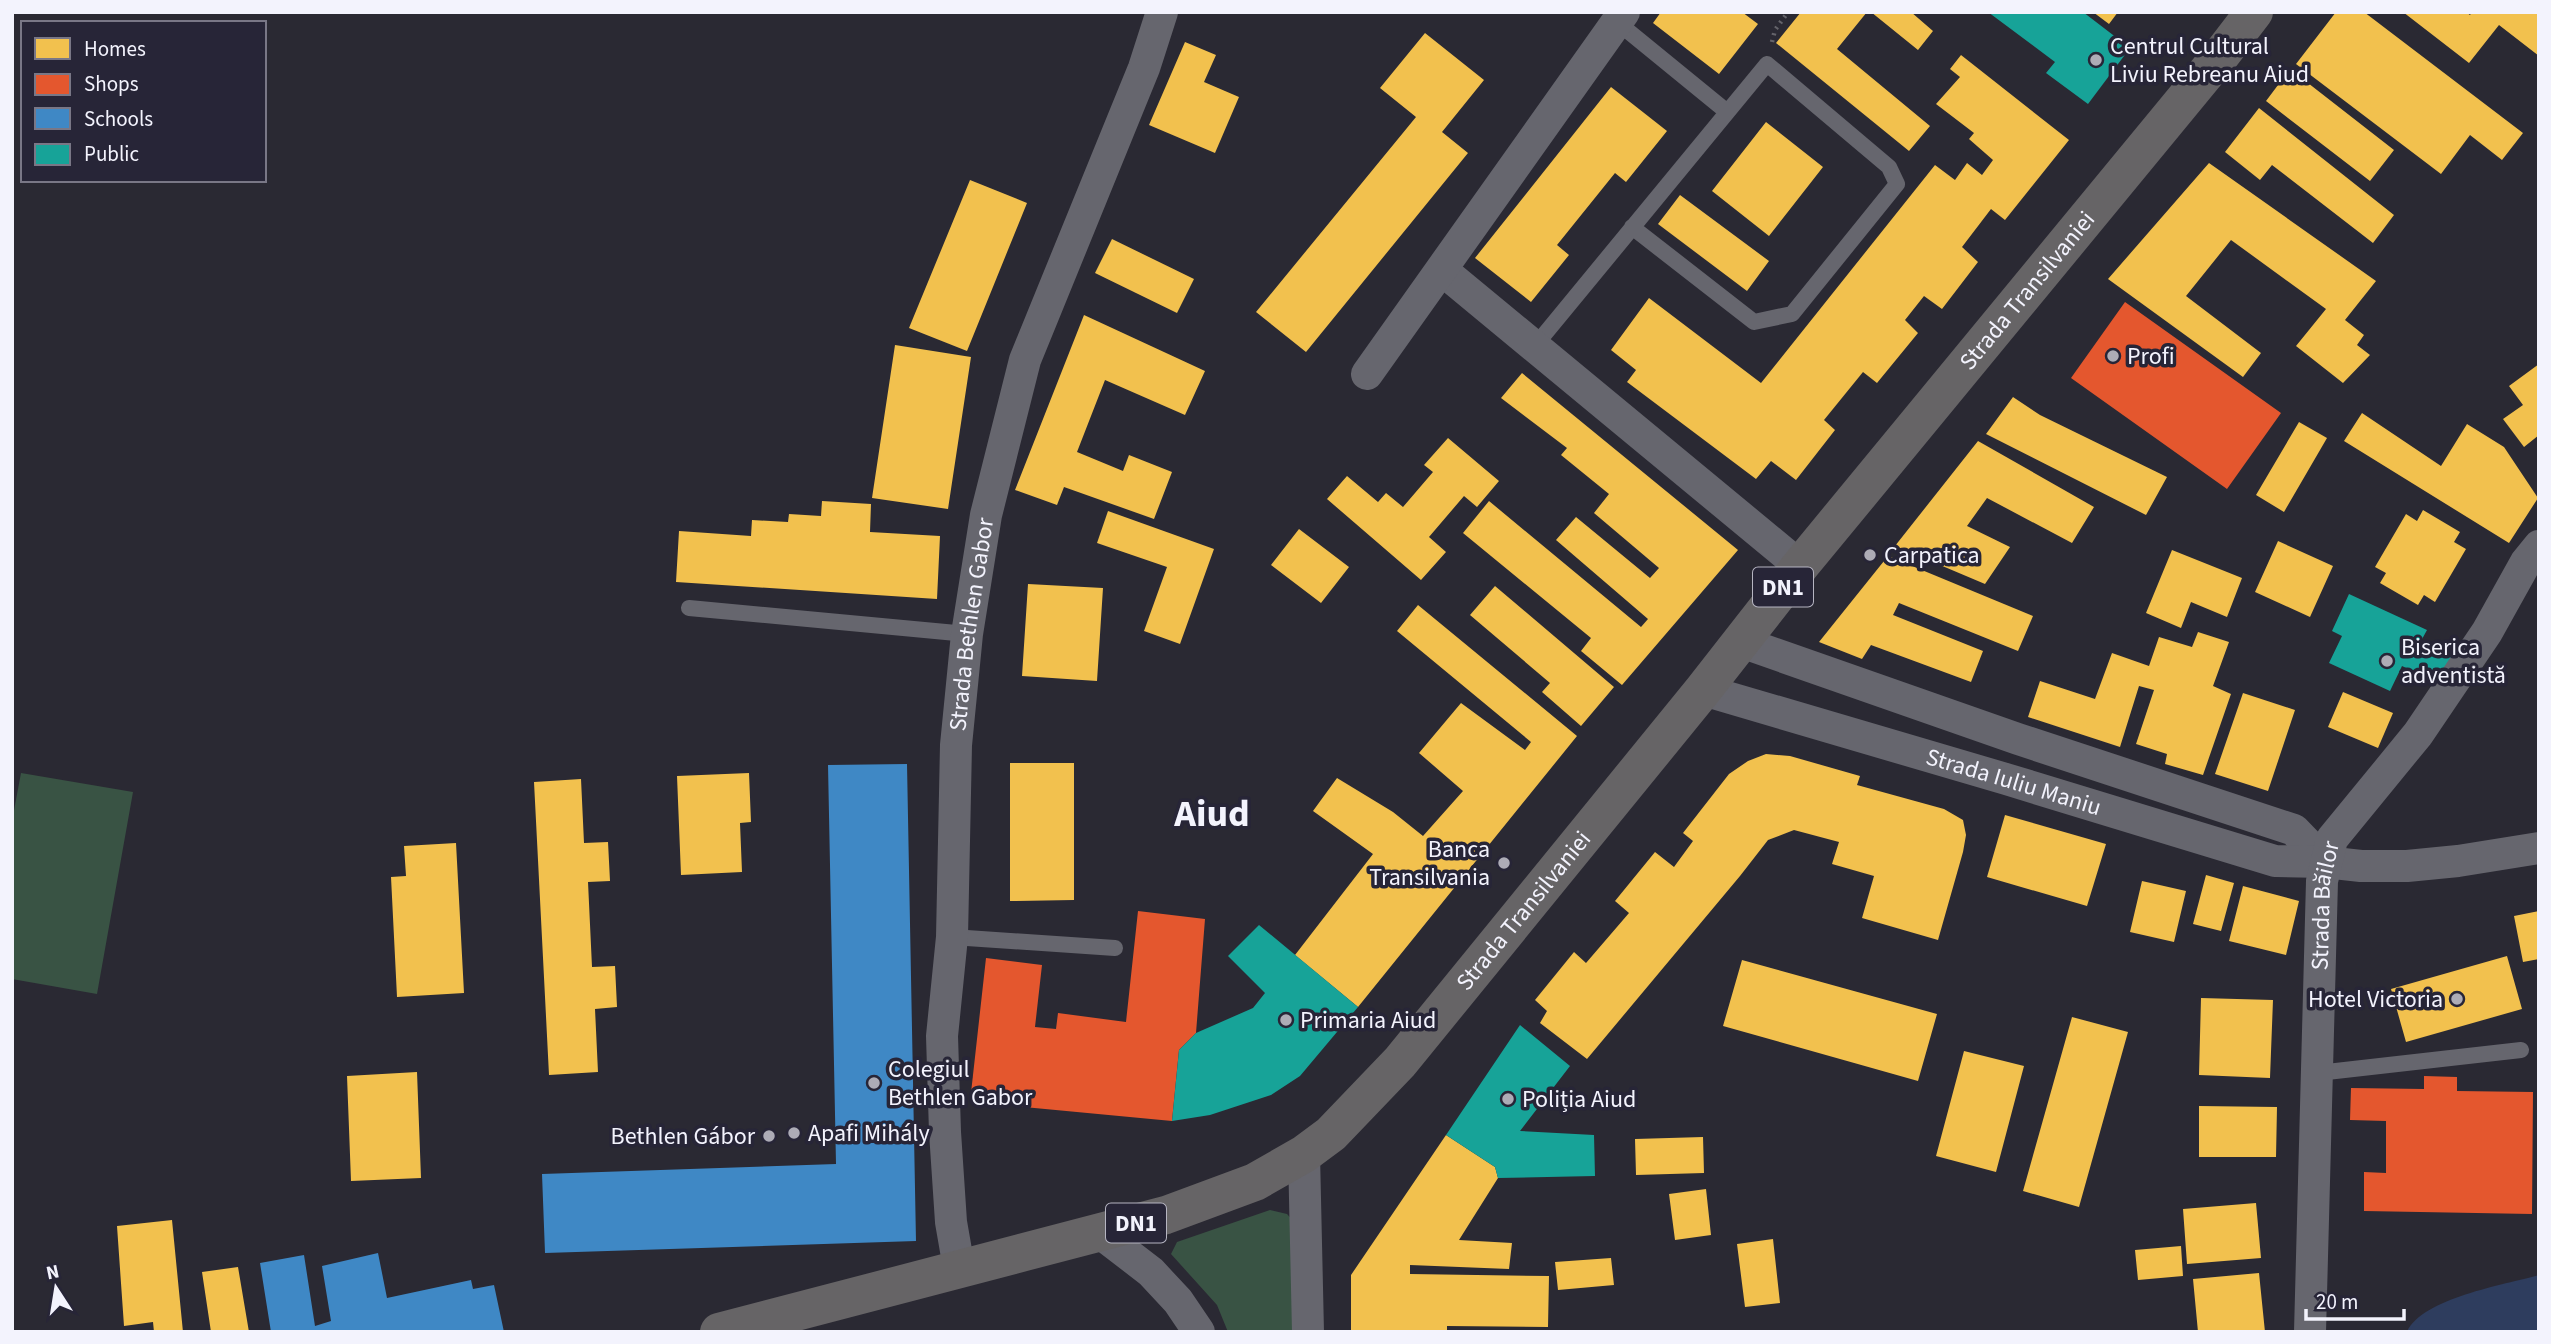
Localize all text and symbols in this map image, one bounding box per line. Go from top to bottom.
legend [21,21,266,182]
place label: Centrul Cultural Liviu Rebreanu Aiud [2110,29,2309,92]
text: Homes [84,34,146,64]
marker: Centrul Cultural Liviu Rebreanu Aiud [2088,52,2104,68]
text: Shops [84,69,139,99]
text: Schools [84,104,153,134]
text: Public [84,139,139,169]
street label: Strada Transilvaniei [1951,204,2104,378]
place label: Profi [2127,339,2175,374]
marker: Profi [2105,348,2121,364]
street label: Strada Bethlen Gabor [940,515,1003,733]
place label: Carpatica [1884,538,1980,573]
marker: Carpatica [1862,547,1878,563]
road number: DN1 [1753,568,1813,607]
place label: Biserica adventistă [2401,630,2506,693]
marker: Biserica adventistă [2379,653,2395,669]
street label: Strada Iuliu Maniu [1922,739,2106,825]
district label: Aiud [1173,787,1250,841]
street label: Strada Transilvaniei [1448,823,1600,998]
place label: Banca Transilvania [1369,832,1490,895]
street label: Strada Băilor [2303,837,2349,971]
marker: Banca Transilvania [1496,855,1512,871]
place label: Hotel Victoria [2308,982,2443,1017]
marker: Hotel Victoria [2449,991,2465,1007]
place label: Primaria Aiud [1300,1003,1436,1038]
marker: Primaria Aiud [1278,1012,1294,1028]
place label: Colegiul Bethlen Gabor [888,1052,1033,1115]
marker: Colegiul Bethlen Gabor [866,1075,882,1091]
place label: Poliția Aiud [1522,1082,1636,1117]
marker: Poliția Aiud [1500,1091,1516,1107]
place label: Apafi Mihály [808,1116,930,1151]
place label: Bethlen Gábor [611,1119,756,1154]
marker: Apafi Mihály [786,1125,802,1141]
marker: Bethlen Gábor [761,1128,777,1144]
road number: DN1 [1106,1204,1166,1242]
north arrow [21,1253,91,1323]
text: N [44,1258,62,1287]
scale bar [2306,1278,2404,1322]
text: 20 m [2316,1287,2358,1317]

